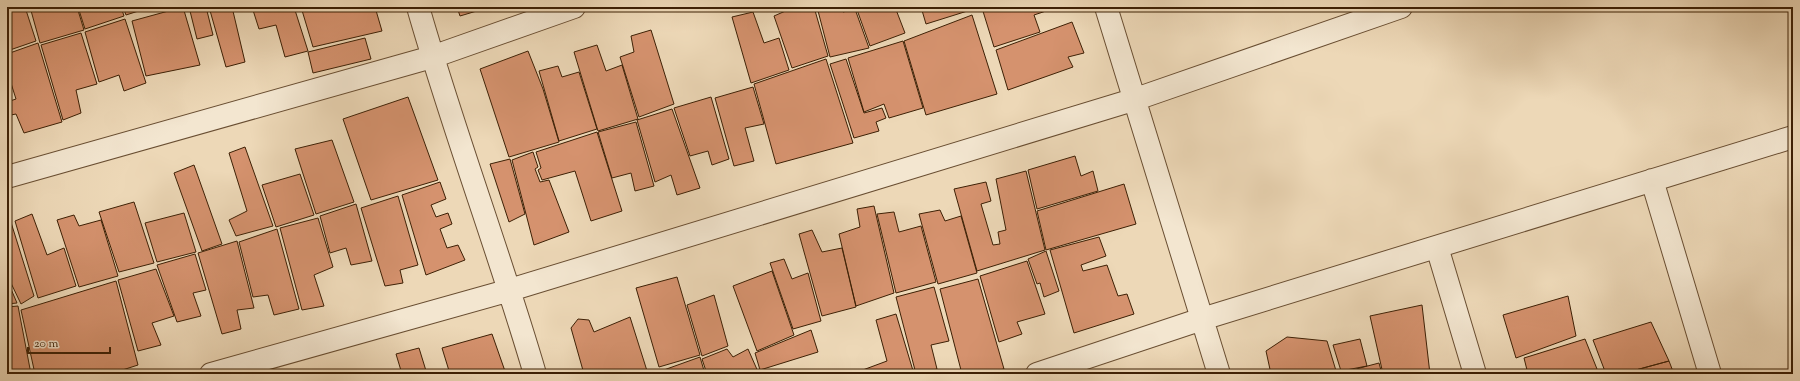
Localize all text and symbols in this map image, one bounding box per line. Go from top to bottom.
scale bar [28,329,110,355]
text: 20 m [34,335,59,353]

